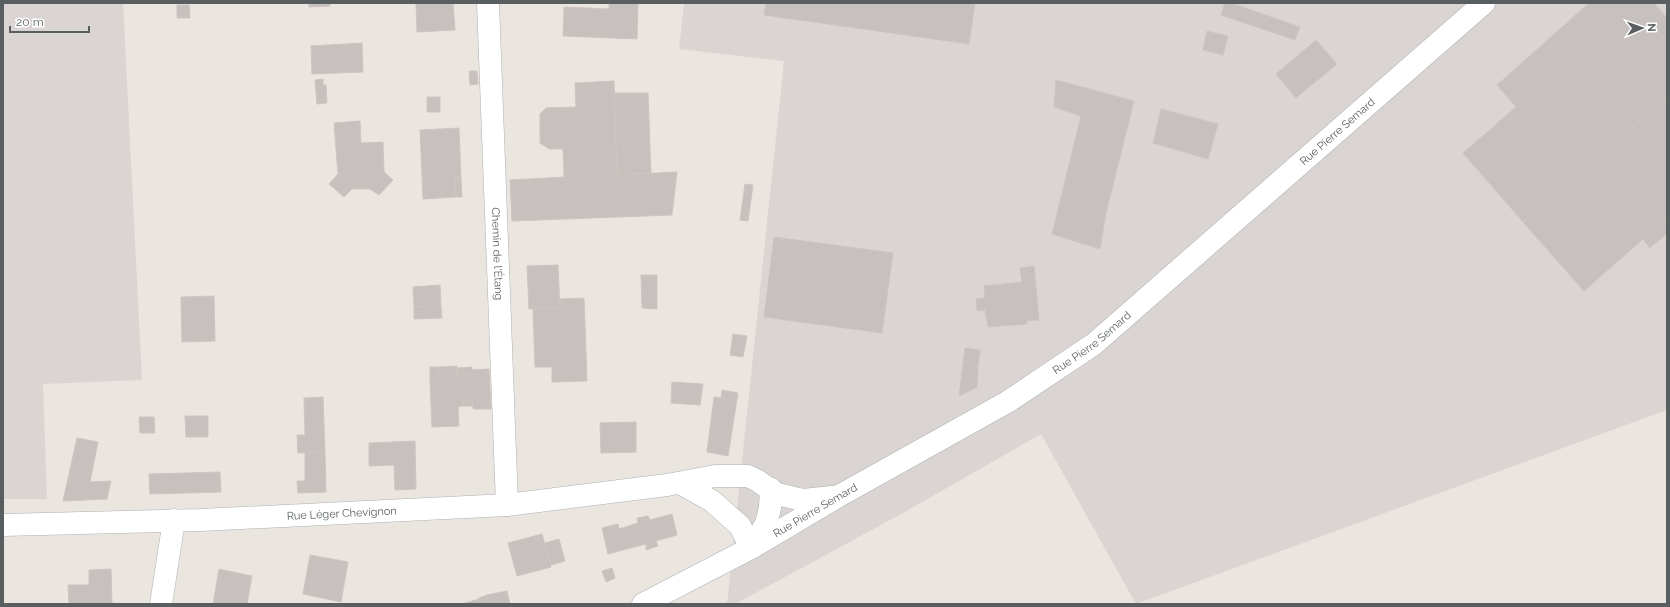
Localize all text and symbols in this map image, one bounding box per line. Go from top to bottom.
scale bar [10,8,89,34]
north arrow [1622,8,1662,48]
text: 20 m [16,15,44,29]
text: N [1645,23,1658,32]
street label: Rue Pierre Semard [1297,95,1378,168]
street label: Chemin de l'Étang [489,207,505,300]
street label: Rue Pierre Semard [1050,309,1134,377]
street label: Rue Pierre Semard [771,481,860,540]
street label: Rue Léger Chevignon [286,504,397,523]

